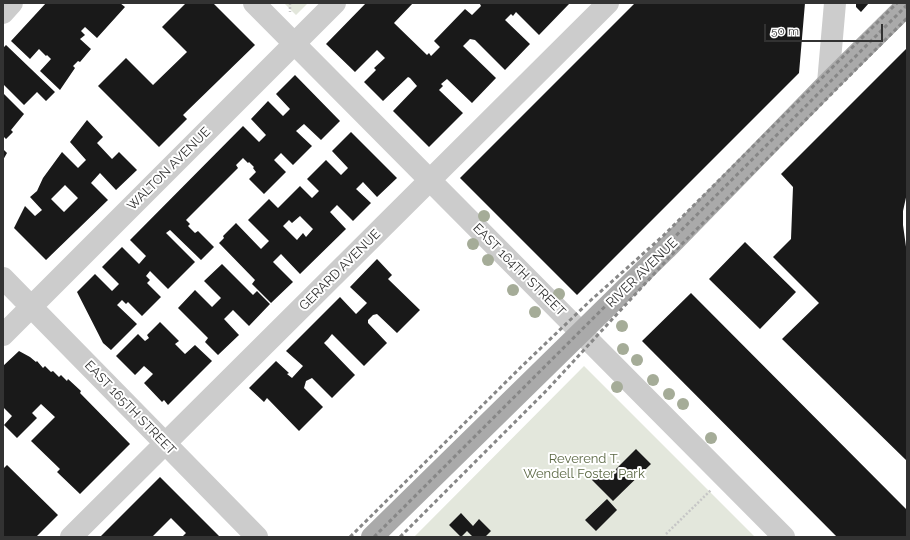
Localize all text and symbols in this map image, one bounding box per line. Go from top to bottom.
scale bar [766,16,885,42]
text: 50 m [771,24,799,38]
street label: WALTON AVENUE [124,124,214,214]
street label: EAST 164TH STREET [469,220,569,320]
street label: GERARD AVENUE [296,226,384,314]
street label: RIVER AVENUE [603,235,681,311]
street label: EAST 165TH STREET [81,358,179,458]
park label: Reverend T. Wendell Foster Park [523,451,645,482]

